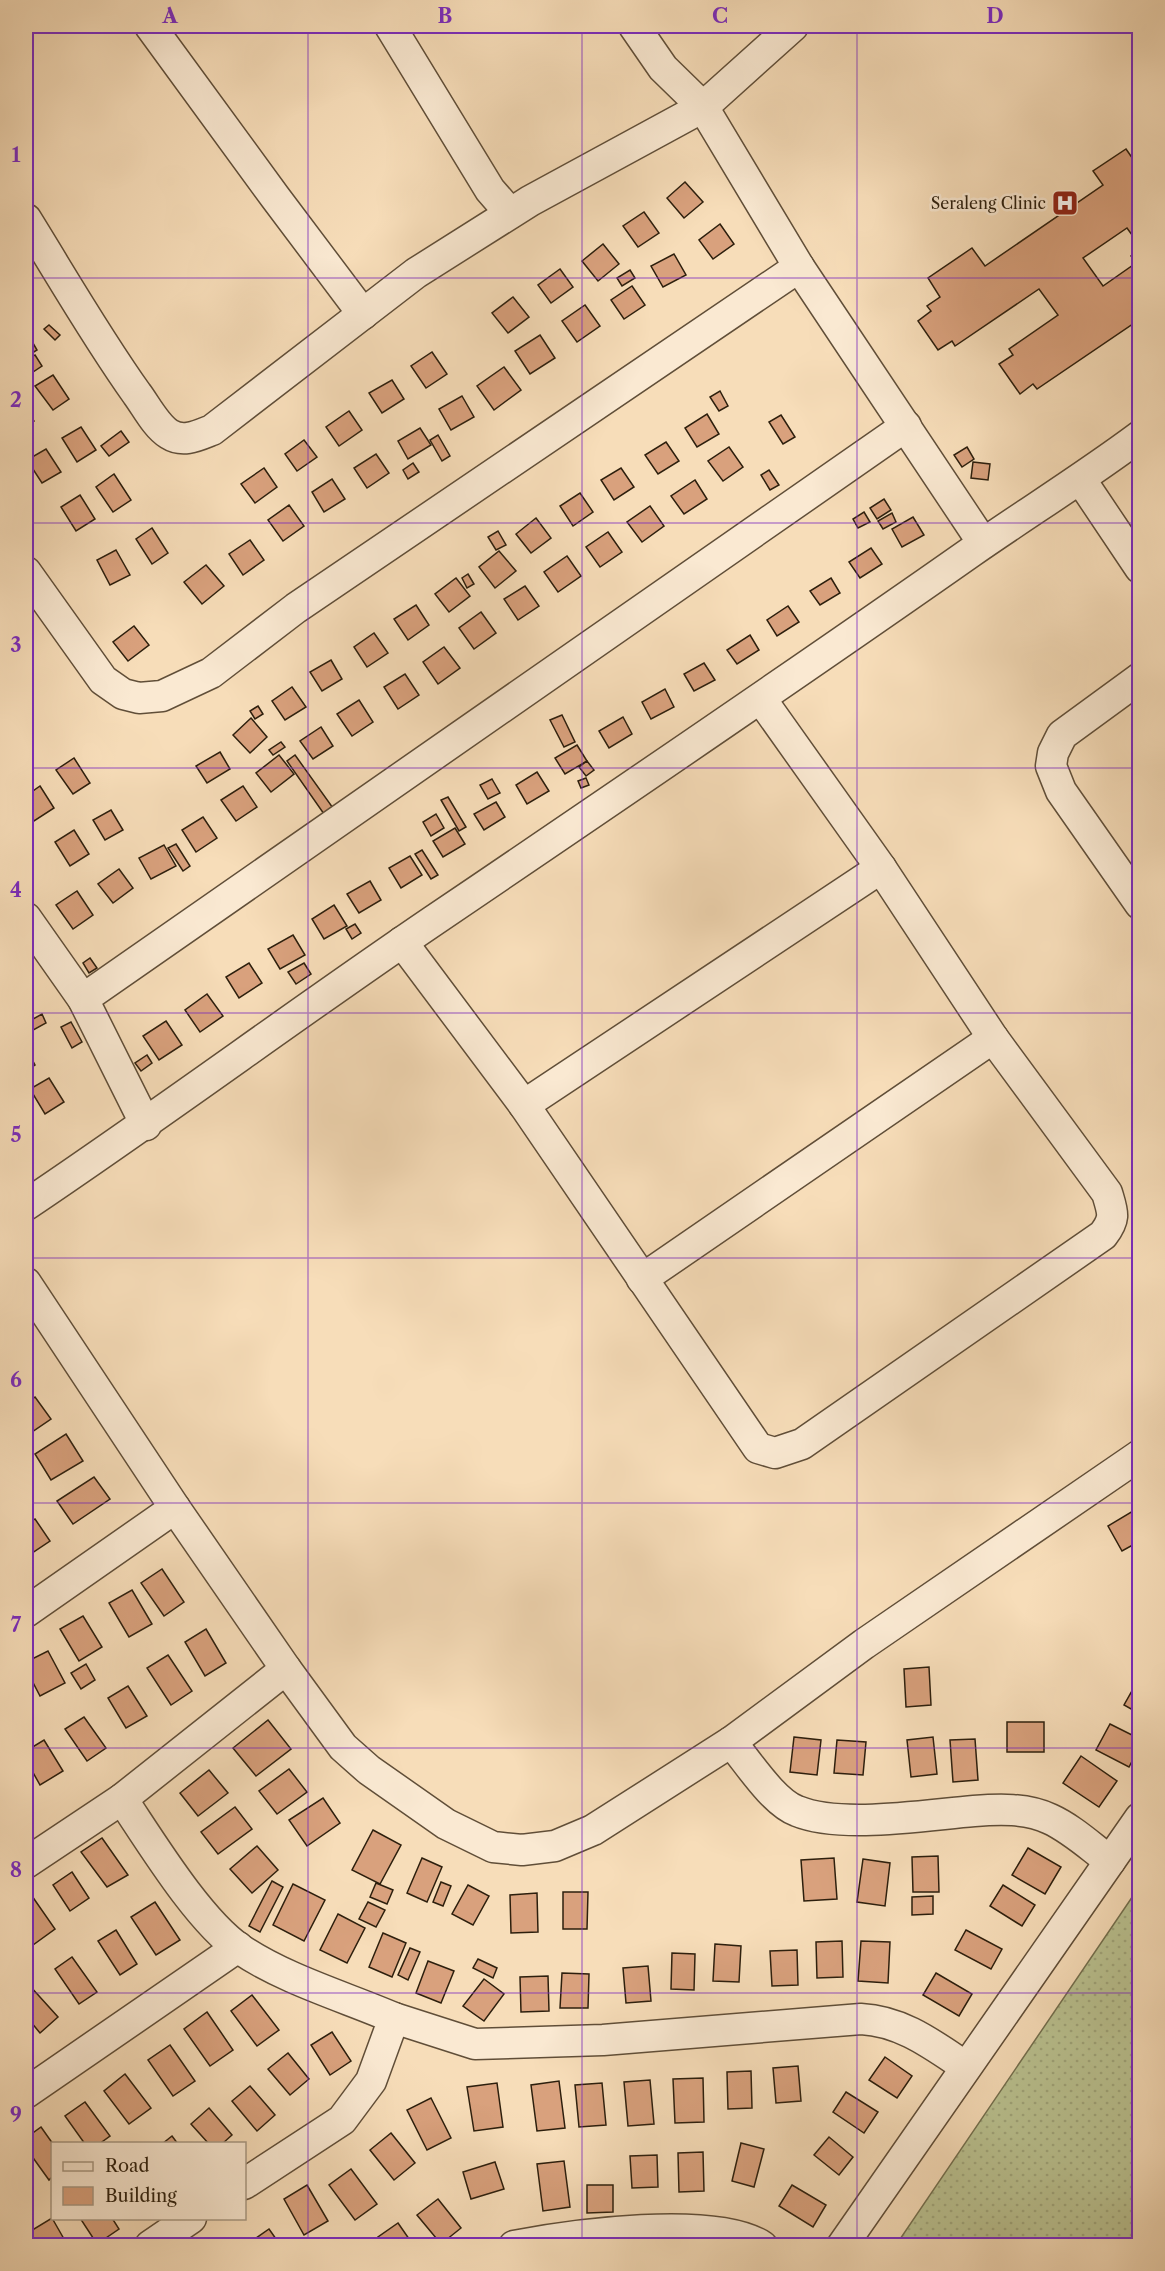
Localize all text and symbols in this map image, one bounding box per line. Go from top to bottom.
text: A [161,4,178,28]
text: B [438,4,453,28]
text: C [712,4,728,28]
text: D [986,4,1004,28]
text: 1 [12,143,21,167]
hospital icon: Seraleng Clinic [1050,188,1080,218]
place label: Seraleng Clinic [931,193,1046,213]
text: 2 [10,388,22,412]
text: 3 [10,633,22,657]
text: 4 [10,878,22,902]
text: 5 [10,1123,22,1147]
text: 6 [10,1368,22,1392]
text: 7 [11,1613,22,1637]
text: 8 [10,1858,22,1882]
text: 9 [10,2103,22,2127]
legend [51,2142,246,2220]
text: Road [105,2155,150,2177]
text: Building [105,2185,177,2207]

